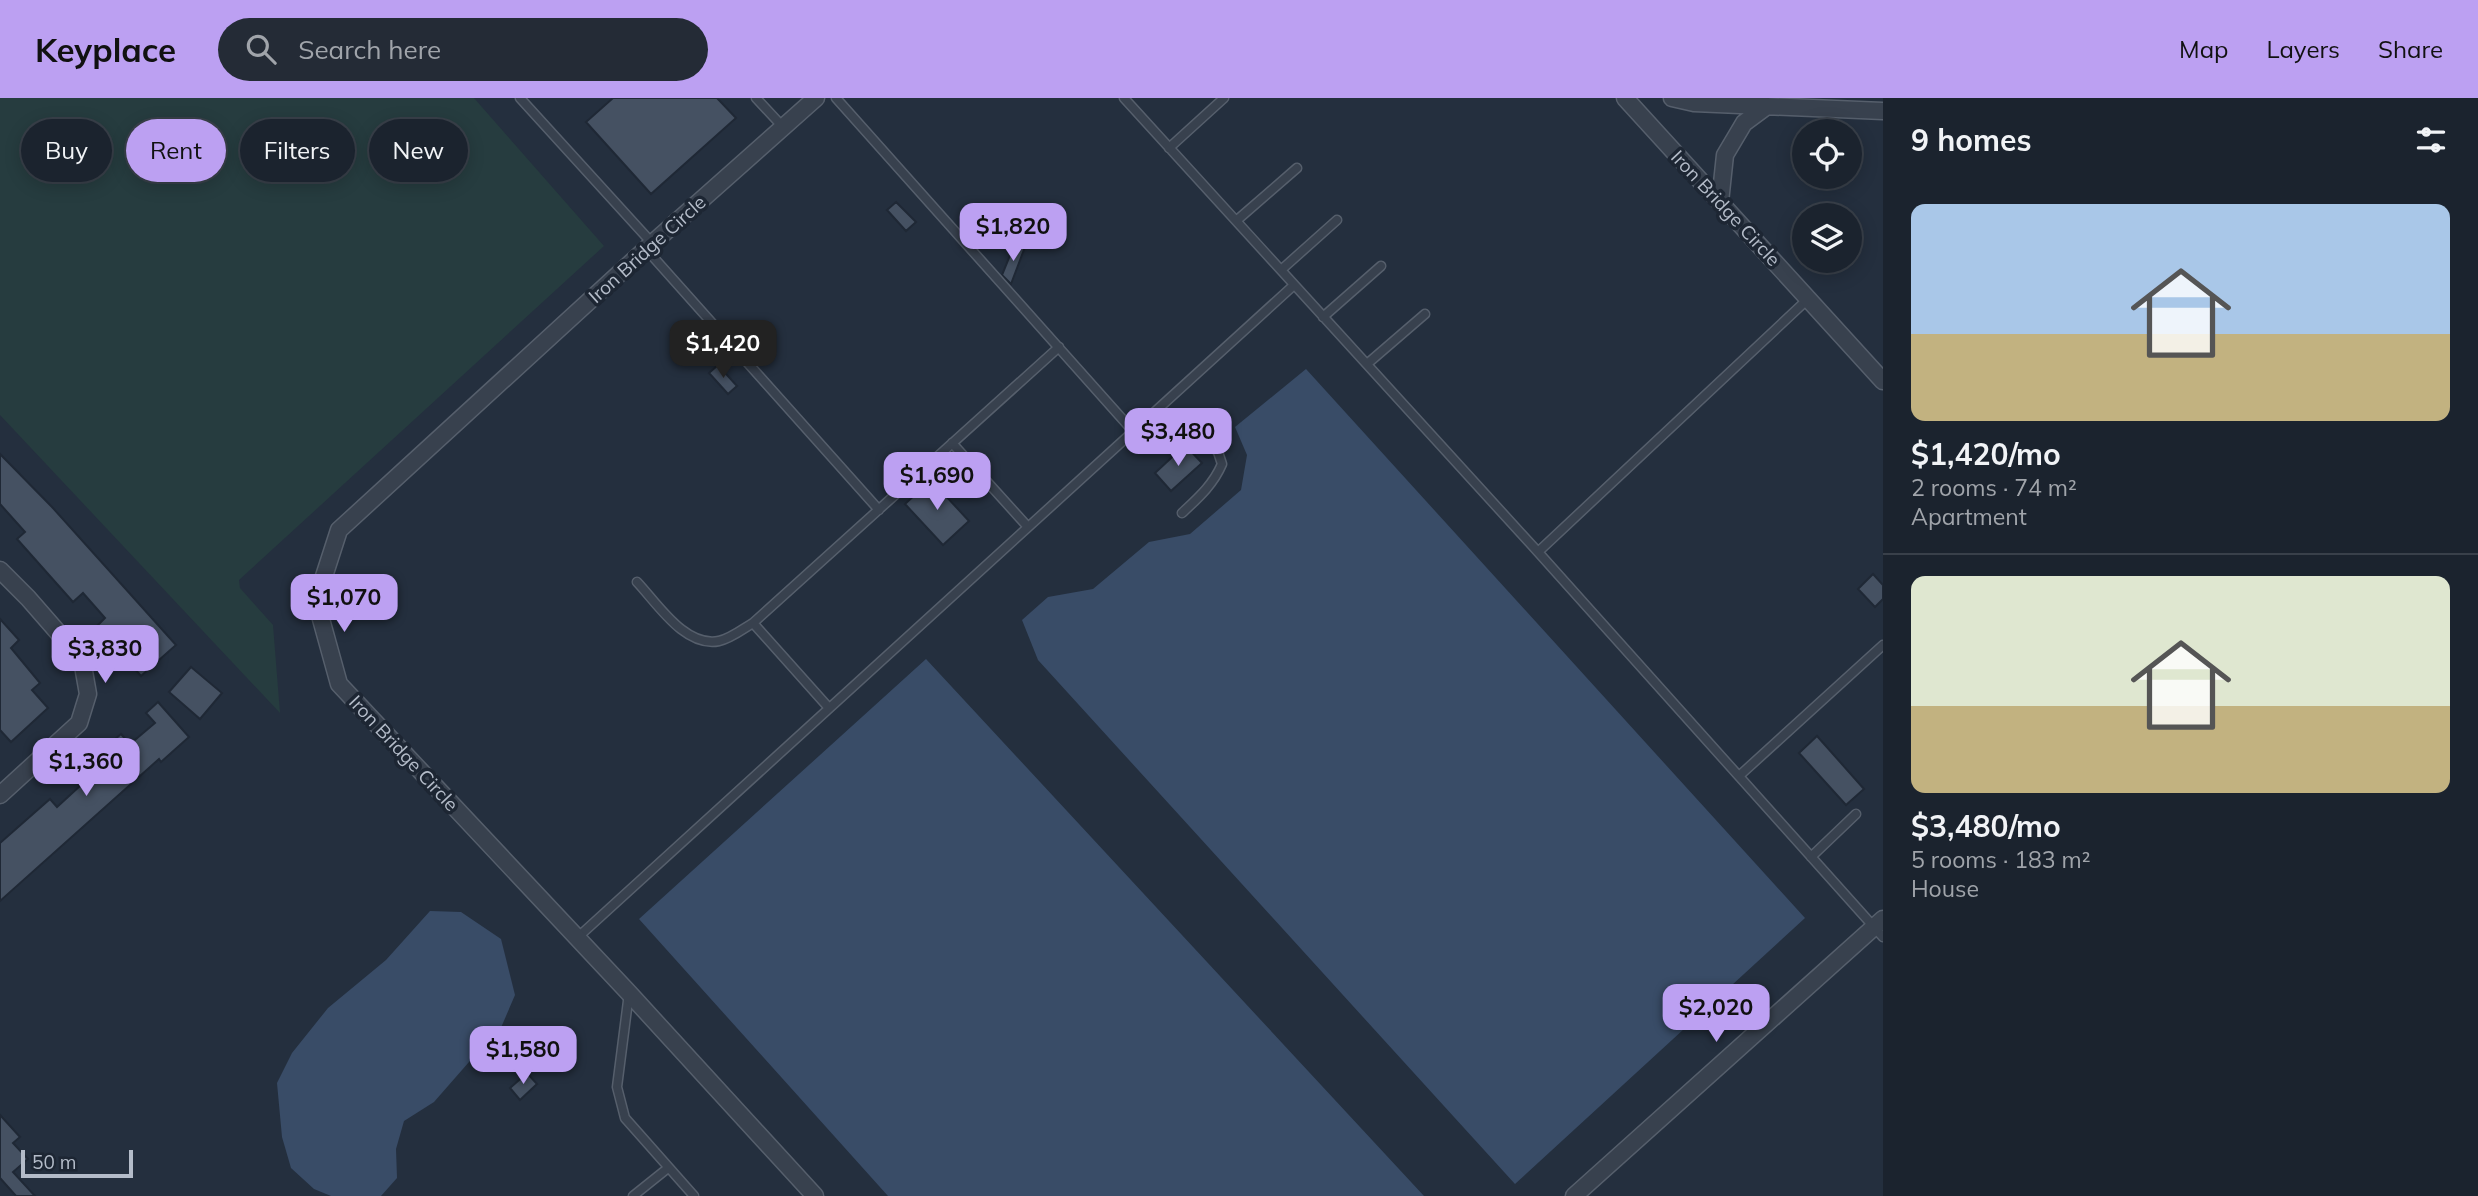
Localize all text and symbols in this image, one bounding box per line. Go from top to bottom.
search box [218,18,708,81]
text: Keyplace [35,29,176,70]
icon: search [242,30,280,68]
text: Search here [298,33,441,66]
text: Map [2179,34,2228,64]
text: Layers [2266,34,2340,64]
text: Share [2378,34,2443,64]
chip: Buy [21,119,112,182]
chip: Rent [126,119,226,182]
chip: Filters [240,119,355,182]
chip: New [369,119,468,182]
map controls [1792,119,1862,273]
button: locate [1792,119,1862,189]
text: 9 homes [1911,121,2032,159]
icon: filters [2412,121,2450,159]
street label: Iron Bridge Circle [1666,145,1786,271]
street label: Iron Bridge Circle [583,190,711,308]
button: layers [1792,203,1862,273]
pin: $1,820 [956,204,1070,263]
text: $1,820 [976,211,1050,240]
icon: home [2118,250,2244,376]
pin: $1,420 [666,320,780,380]
text: $1,420 [686,328,760,357]
pin: $3,480 [1121,408,1235,468]
text: $3,480 [1141,416,1215,445]
text: $1,420/mo [1911,435,2061,473]
pin: $1,690 [880,452,994,512]
text: $1,690 [900,460,974,489]
text: 2 rooms · 74 m² [1911,473,2077,502]
text: Apartment [1911,502,2027,531]
pin: $1,070 [287,574,401,634]
text: $1,070 [307,582,381,611]
icon: home [2118,622,2244,748]
pin: $3,830 [48,626,162,685]
text: $3,830 [68,633,142,662]
street label: Iron Bridge Circle [344,690,464,816]
pin: $1,360 [29,738,143,798]
text: $1,360 [49,746,123,775]
text: $3,480/mo [1911,807,2061,845]
text: 5 rooms · 183 m² [1911,845,2091,874]
text: House [1911,874,1979,903]
pin: $2,020 [1659,984,1773,1044]
text: $2,020 [1679,992,1753,1021]
pin: $1,580 [466,1026,580,1086]
text: $1,580 [486,1034,560,1063]
scale bar [21,1147,133,1179]
text: 50 m [32,1150,76,1174]

